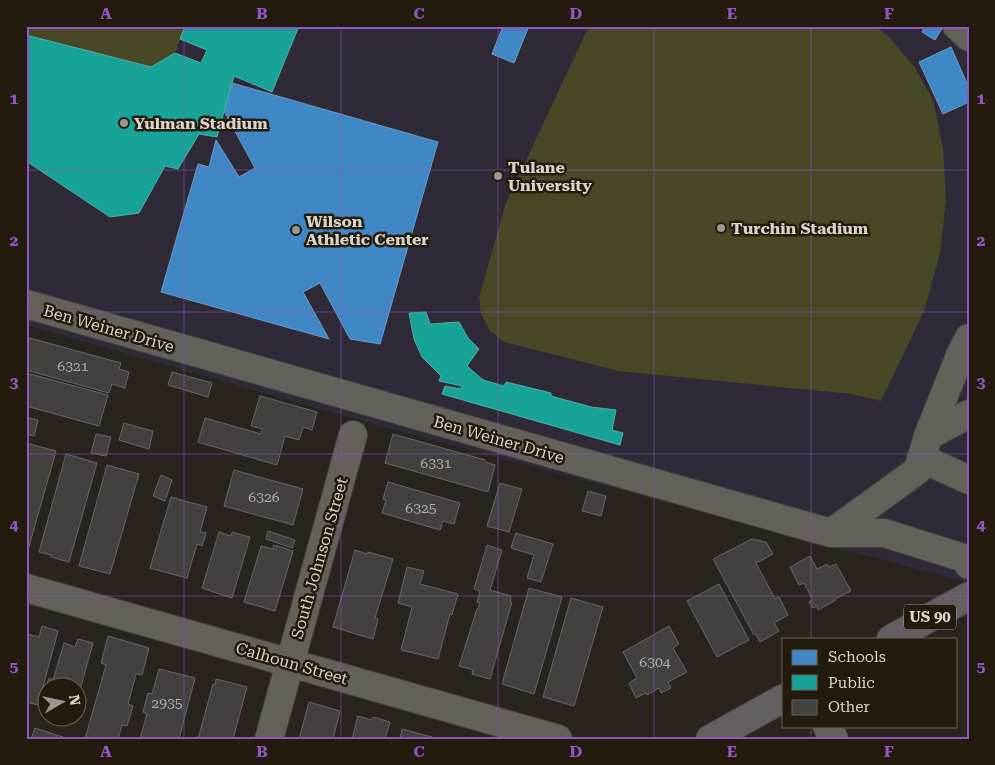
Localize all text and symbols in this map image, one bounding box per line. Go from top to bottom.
text: A [100,4,112,23]
text: B [256,4,268,23]
text: C [413,4,425,23]
text: D [570,4,583,23]
text: E [727,4,737,23]
text: F [884,4,894,23]
text: 1 [10,89,19,108]
text: 1 [977,89,986,108]
place label: Yulman Stadium [134,114,268,133]
marker: Yulman Stadium [118,117,130,129]
place label: Tulane University [508,158,592,195]
marker: Tulane University [492,170,504,182]
place label: Wilson Athletic Center [306,212,429,249]
place label: Turchin Stadium [731,219,869,238]
marker: Turchin Stadium [715,222,727,234]
marker: Wilson Athletic Center [290,224,302,236]
text: 2 [10,231,19,250]
text: 2 [977,231,986,250]
street label: Ben Weiner Drive [41,301,177,356]
house number: 6321 [57,358,89,374]
text: 3 [10,373,19,392]
text: 3 [977,373,986,392]
street label: Ben Weiner Drive [431,412,567,467]
house number: 6331 [420,455,452,471]
street label: South Johnson Street [287,475,352,641]
house number: 6326 [248,489,280,505]
house number: 6325 [405,500,437,516]
text: 4 [10,515,19,534]
text: 4 [977,515,986,534]
road number: US 90 [904,604,956,630]
street label: Calhoun Street [234,638,350,689]
legend [782,638,958,728]
text: Schools [828,648,886,666]
house number: 6304 [639,654,671,670]
text: 5 [10,657,19,676]
text: 5 [977,657,986,676]
text: Public [828,674,875,692]
north arrow [38,678,88,728]
text: N [66,693,84,707]
house number: 2935 [151,695,183,711]
text: Other [828,698,870,716]
text: A [100,742,112,761]
text: B [256,742,268,761]
text: C [413,742,425,761]
text: D [570,742,583,761]
text: E [727,742,737,761]
text: F [884,742,894,761]

